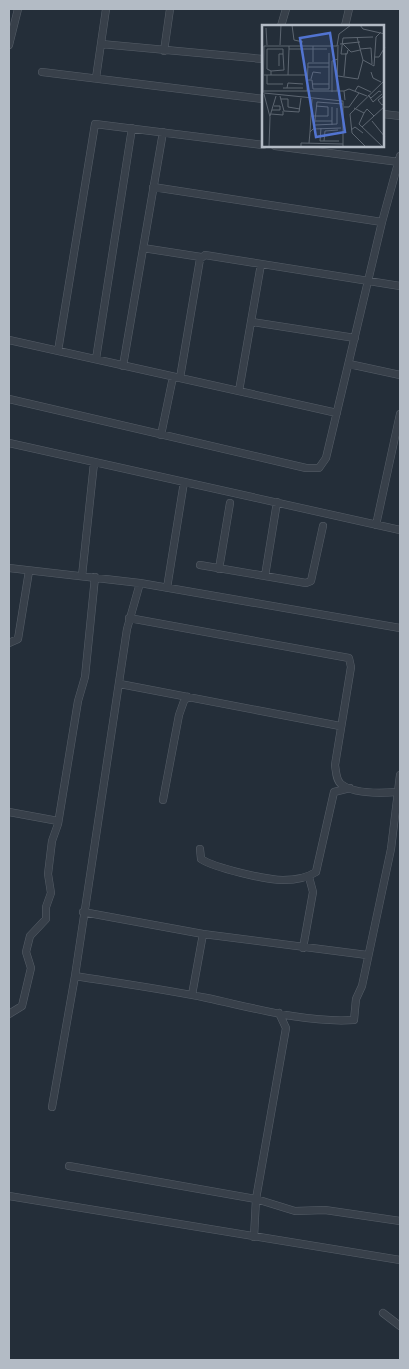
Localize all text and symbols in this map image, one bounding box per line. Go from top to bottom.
inset map [262,25,384,148]

